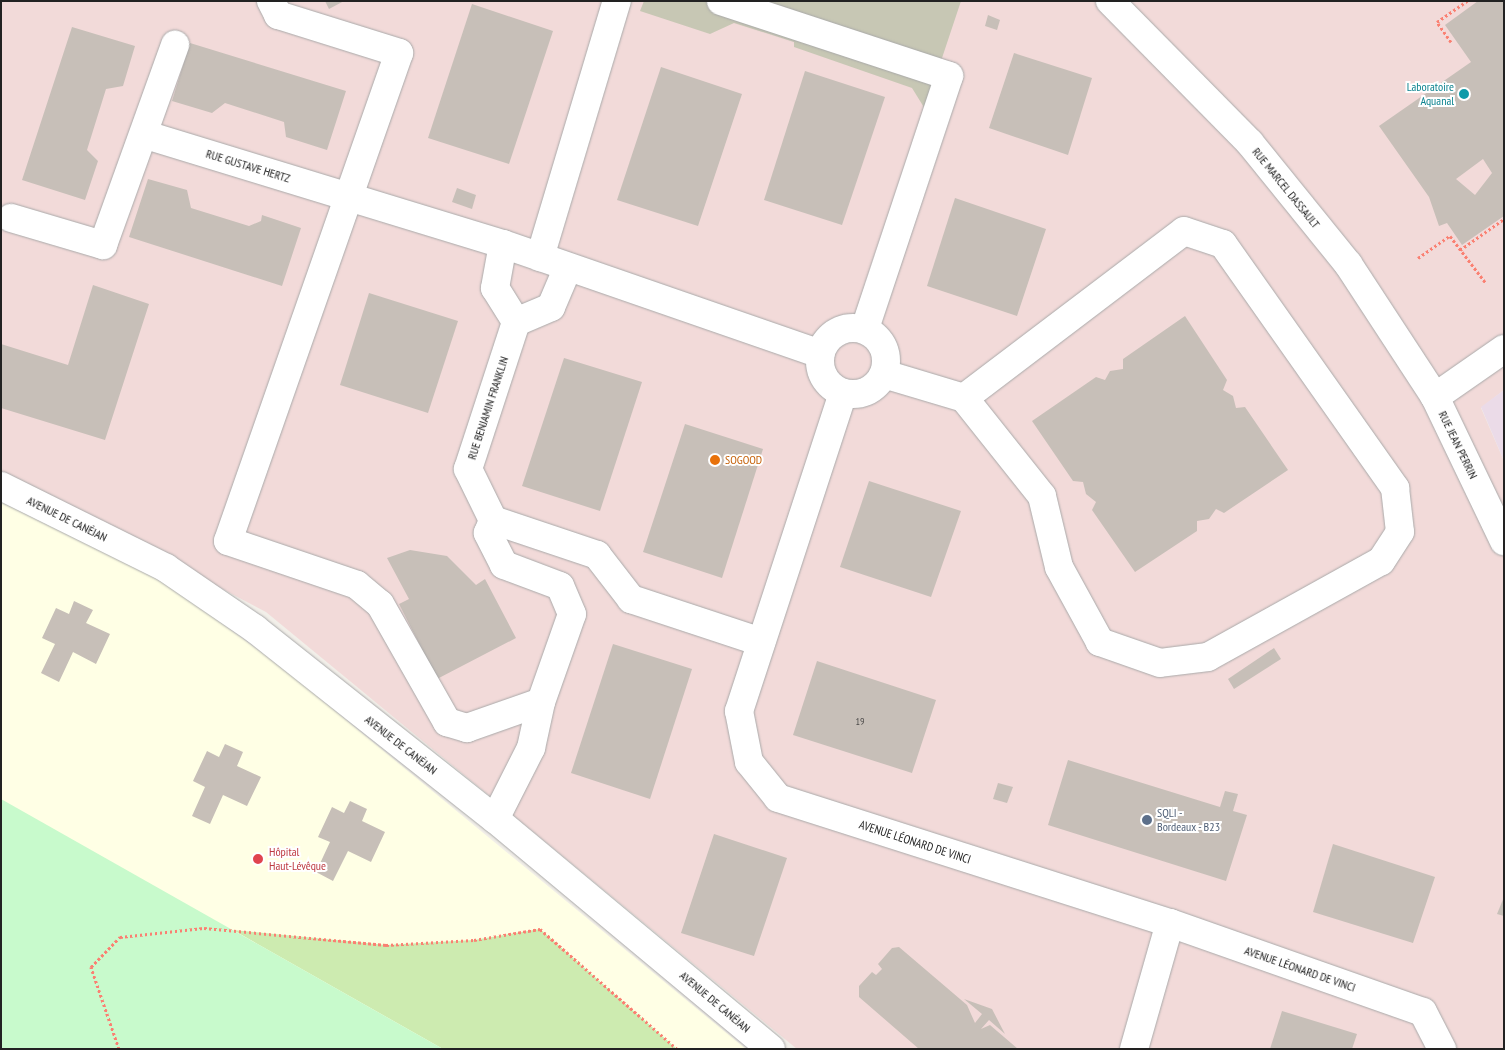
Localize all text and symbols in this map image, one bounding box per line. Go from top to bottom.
place label: Laboratoire Aquanal [1407,80,1454,108]
marker: Laboratoire Aquanal [1458,88,1470,100]
street label: RUE MARCEL DASSAULT [1249,145,1323,231]
street label: RUE GUSTAVE HERTZ [204,146,292,186]
street label: RUE BENJAMIN FRANKLIN [465,355,511,461]
street label: RUE JEAN PERRIN [1435,409,1481,481]
place label: SOGOOD [725,453,762,467]
marker: SOGOOD [709,454,721,466]
street label: AVENUE DE CANÉJAN [24,493,110,545]
street label: AVENUE DE CANÉJAN [362,712,440,778]
house number: 19 [856,716,864,728]
place label: SQLI - Bordeaux - B23 [1157,806,1221,834]
marker: SQLI - Bordeaux - B23 [1141,814,1153,826]
street label: AVENUE LÉONARD DE VINCI [857,817,973,867]
place label: Hôpital Haut-Lévêque [269,845,326,873]
marker: Hôpital Haut-Lévêque [251,852,265,866]
street label: AVENUE LÉONARD DE VINCI [1242,943,1358,995]
street label: AVENUE DE CANÉJAN [677,968,753,1036]

